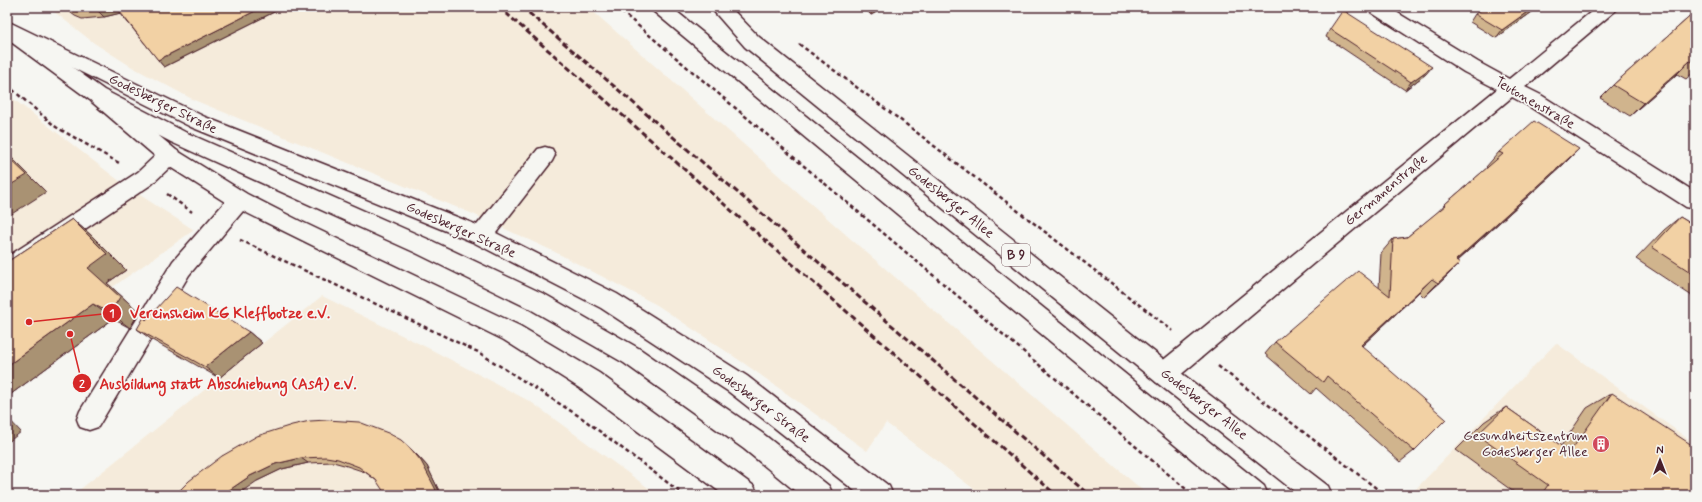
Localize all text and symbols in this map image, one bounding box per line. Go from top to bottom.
street label: Godesberger Straße [105,70,220,140]
street label: Teutonenstraße [1492,73,1578,133]
street label: Germanenstraße [1341,150,1431,230]
street label: Godesberger Allee [903,162,998,244]
street label: Godesberger Straße [402,198,519,264]
road number: B 9 [1002,244,1030,266]
callout: Vereinsheim KG Kleffbotze e.V. [102,299,338,326]
text: Vereinsheim KG Kleffbotze e.V. [130,304,330,324]
text: 1 [109,306,115,322]
street label: Godesberger Straße [707,361,814,449]
street label: Godesberger Allee [1155,364,1252,445]
callout: Ausbildung statt Abschiebung (AsA) e.V. [72,370,365,397]
text: Ausbildung statt Abschiebung (AsA) e.V. [99,375,357,397]
text: 2 [79,377,85,393]
place label: Gesundheitszentrum Godesberger Allee [1463,427,1588,463]
building icon: Gesundheitszentrum Godesberger Allee [1591,434,1611,454]
north arrow [1640,440,1680,480]
text: N [1656,444,1664,458]

